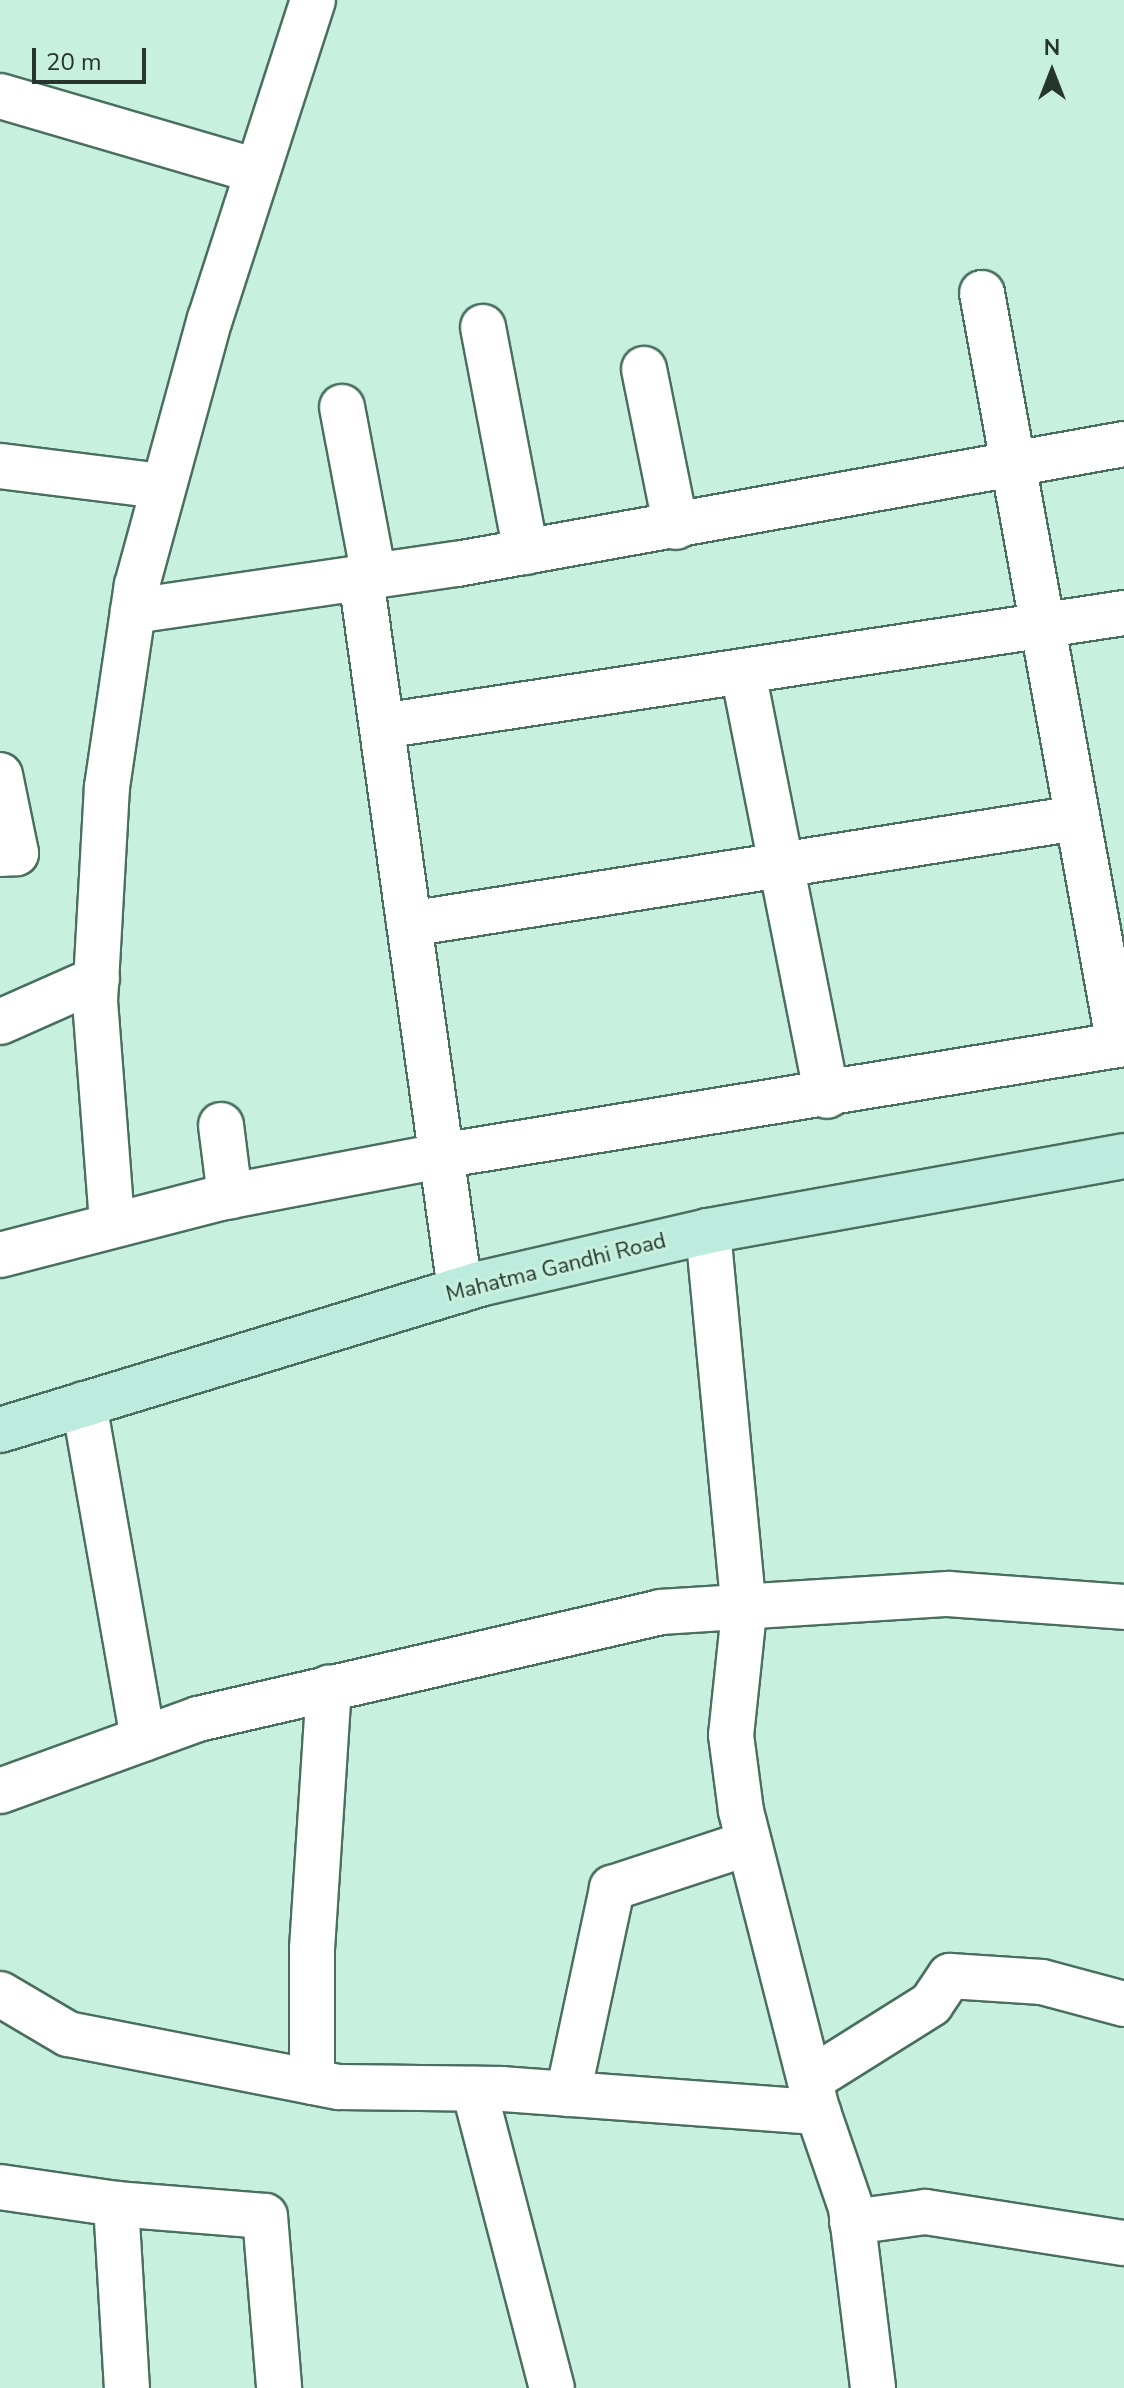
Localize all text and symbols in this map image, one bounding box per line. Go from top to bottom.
scale bar [36,32,150,82]
north arrow [1012,32,1092,112]
text: N [1044,33,1060,63]
text: 20 m [46,46,102,78]
street label: Mahatma Gandhi Road [443,1228,669,1308]

